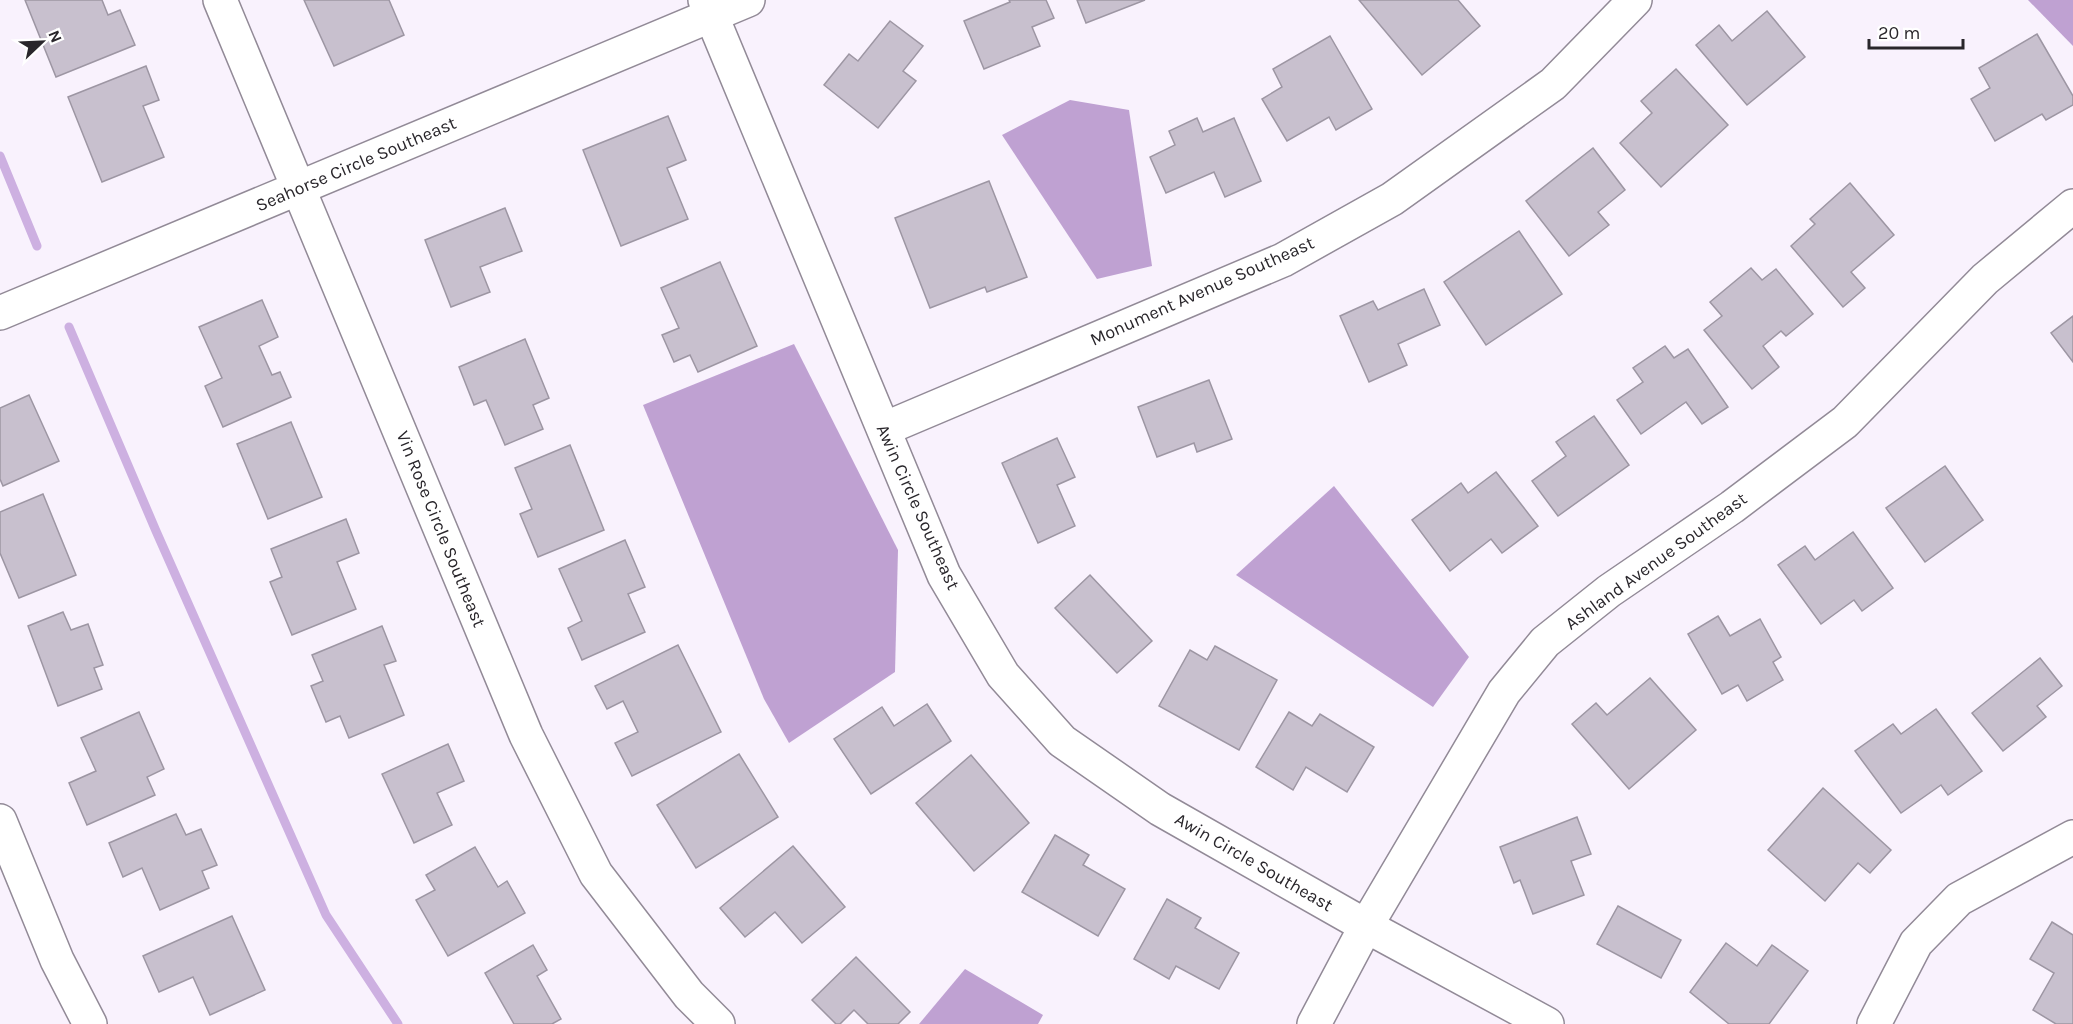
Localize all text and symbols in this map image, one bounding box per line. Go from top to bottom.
north arrow [12,12,72,72]
scale bar [1869,12,1964,50]
text: 20 m [1878,22,1920,44]
text: N [44,27,66,45]
street label: Seahorse Circle Southeast [252,112,460,216]
street label: Monument Avenue Southeast [1087,231,1318,350]
street label: Awin Circle Southeast [872,421,965,593]
street label: Vin Rose Circle Southeast [391,428,491,631]
street label: Ashland Avenue Southeast [1561,487,1751,634]
street label: Awin Circle Southeast [1171,808,1337,916]

